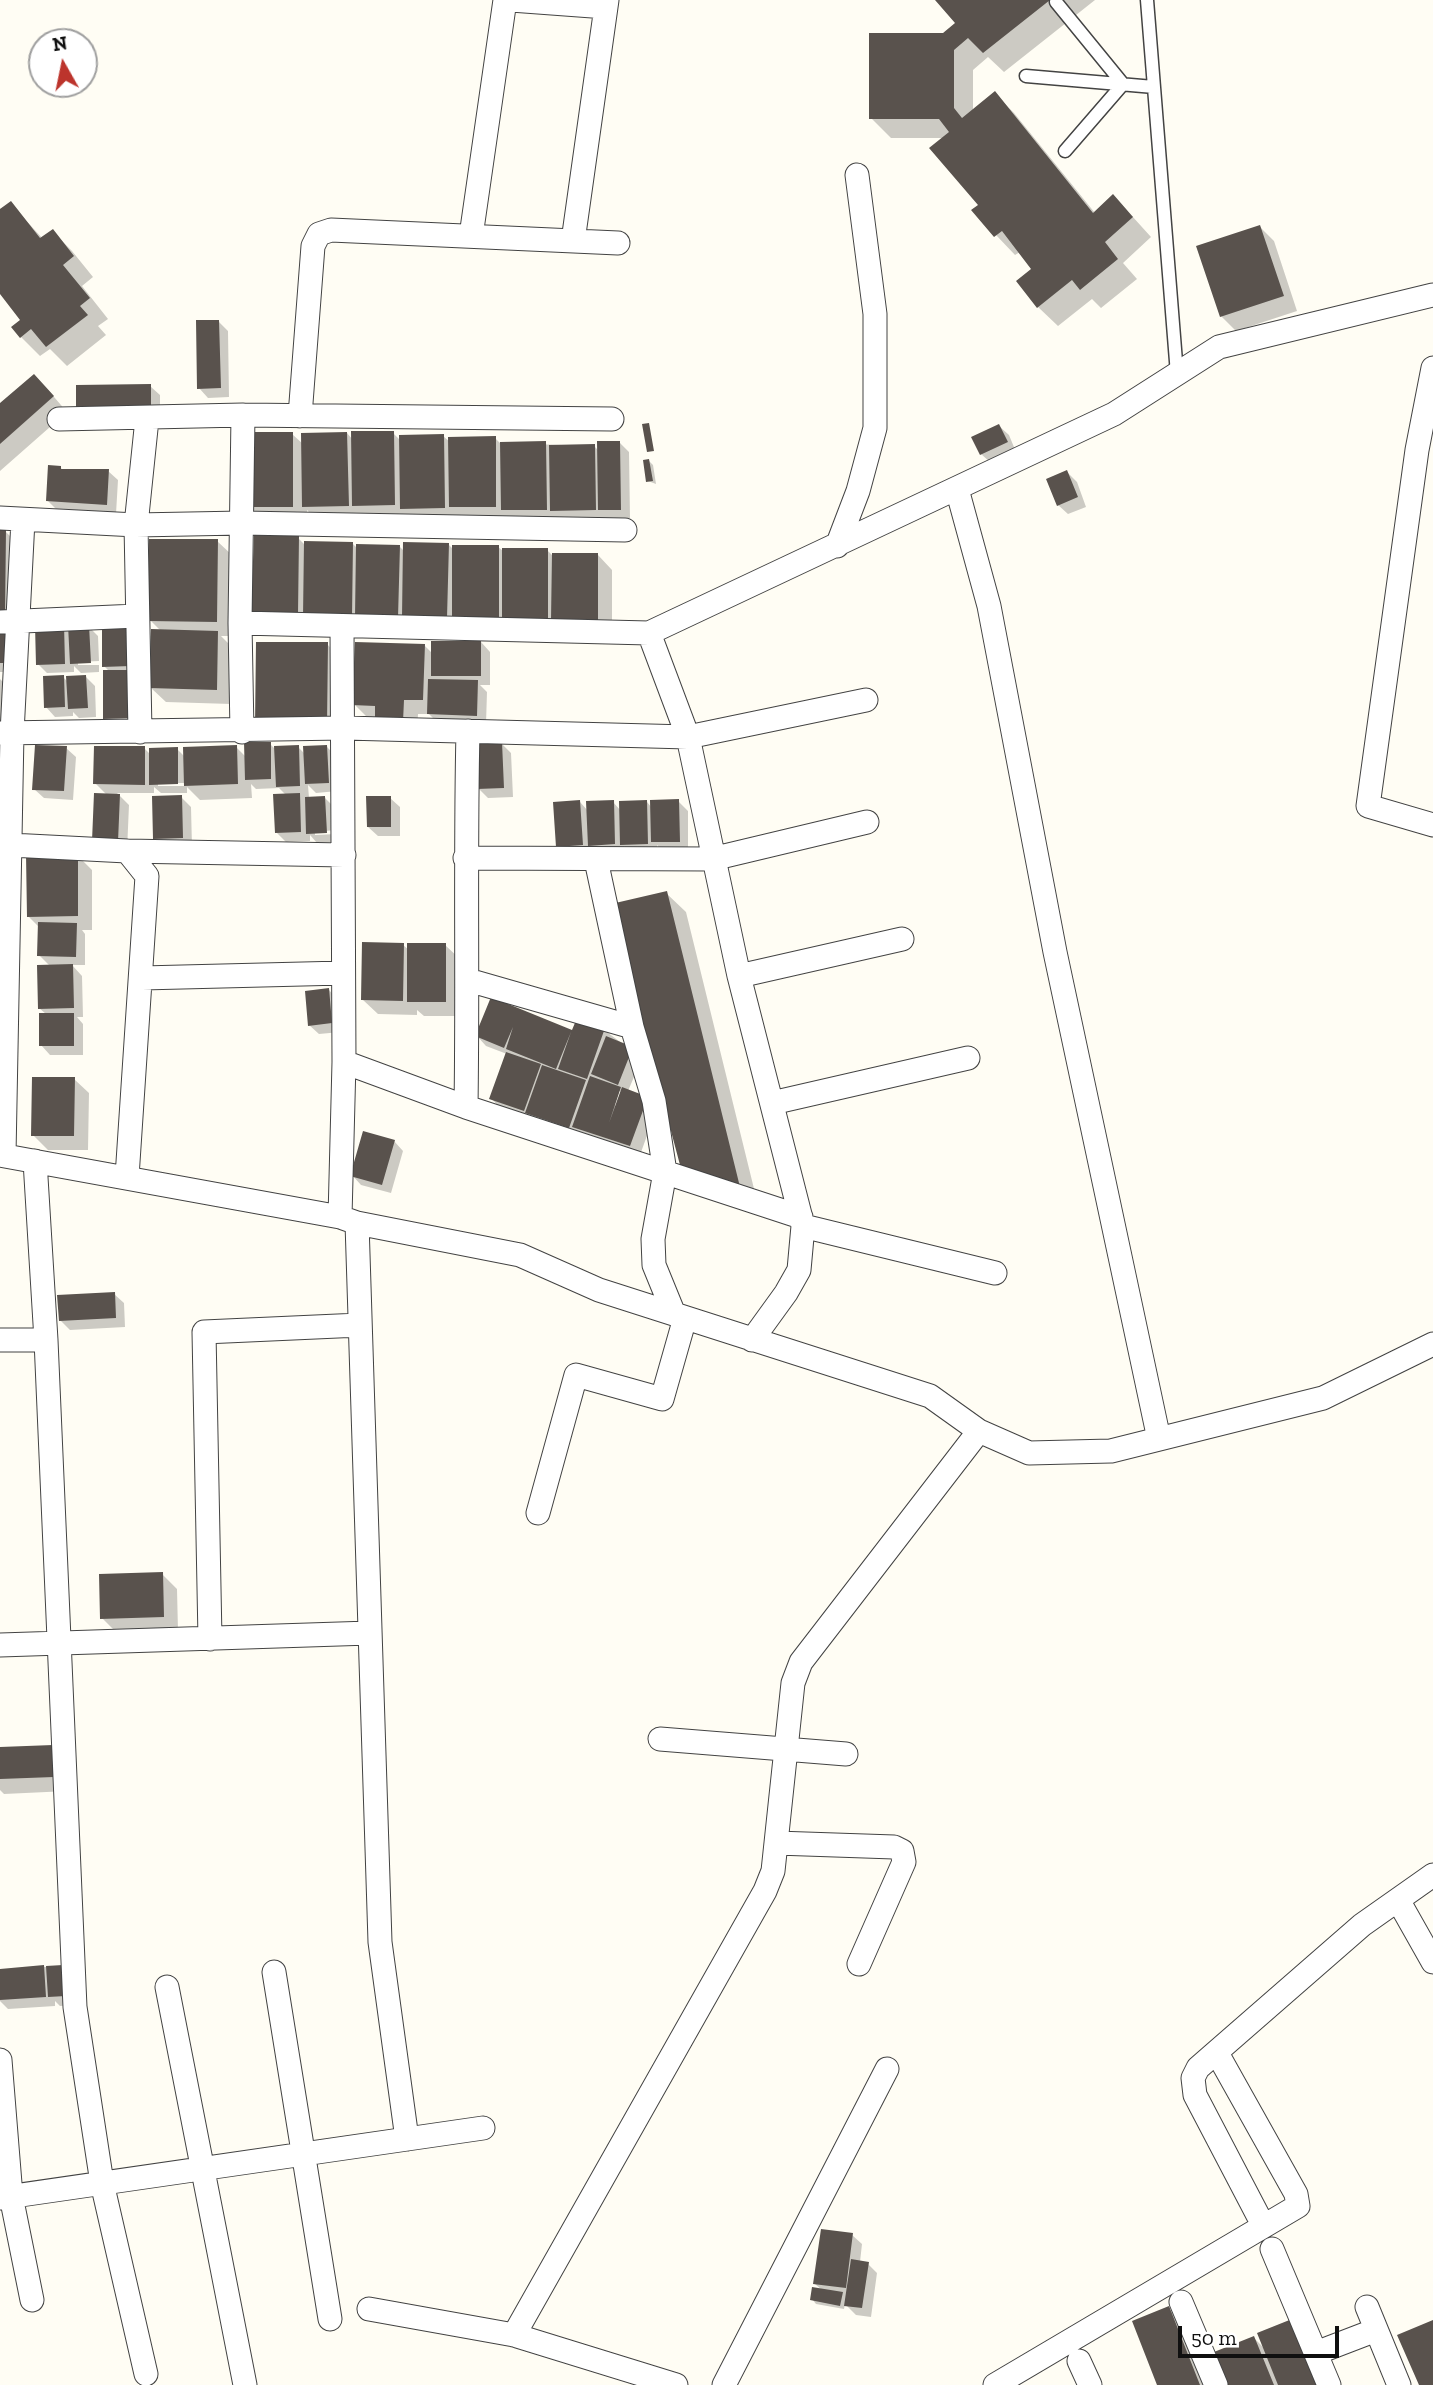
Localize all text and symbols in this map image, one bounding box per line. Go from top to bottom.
north arrow [28,28,98,98]
text: N [51,31,69,56]
scale bar [1181,2312,1342,2356]
text: 50 m [1191,2325,1237,2350]

